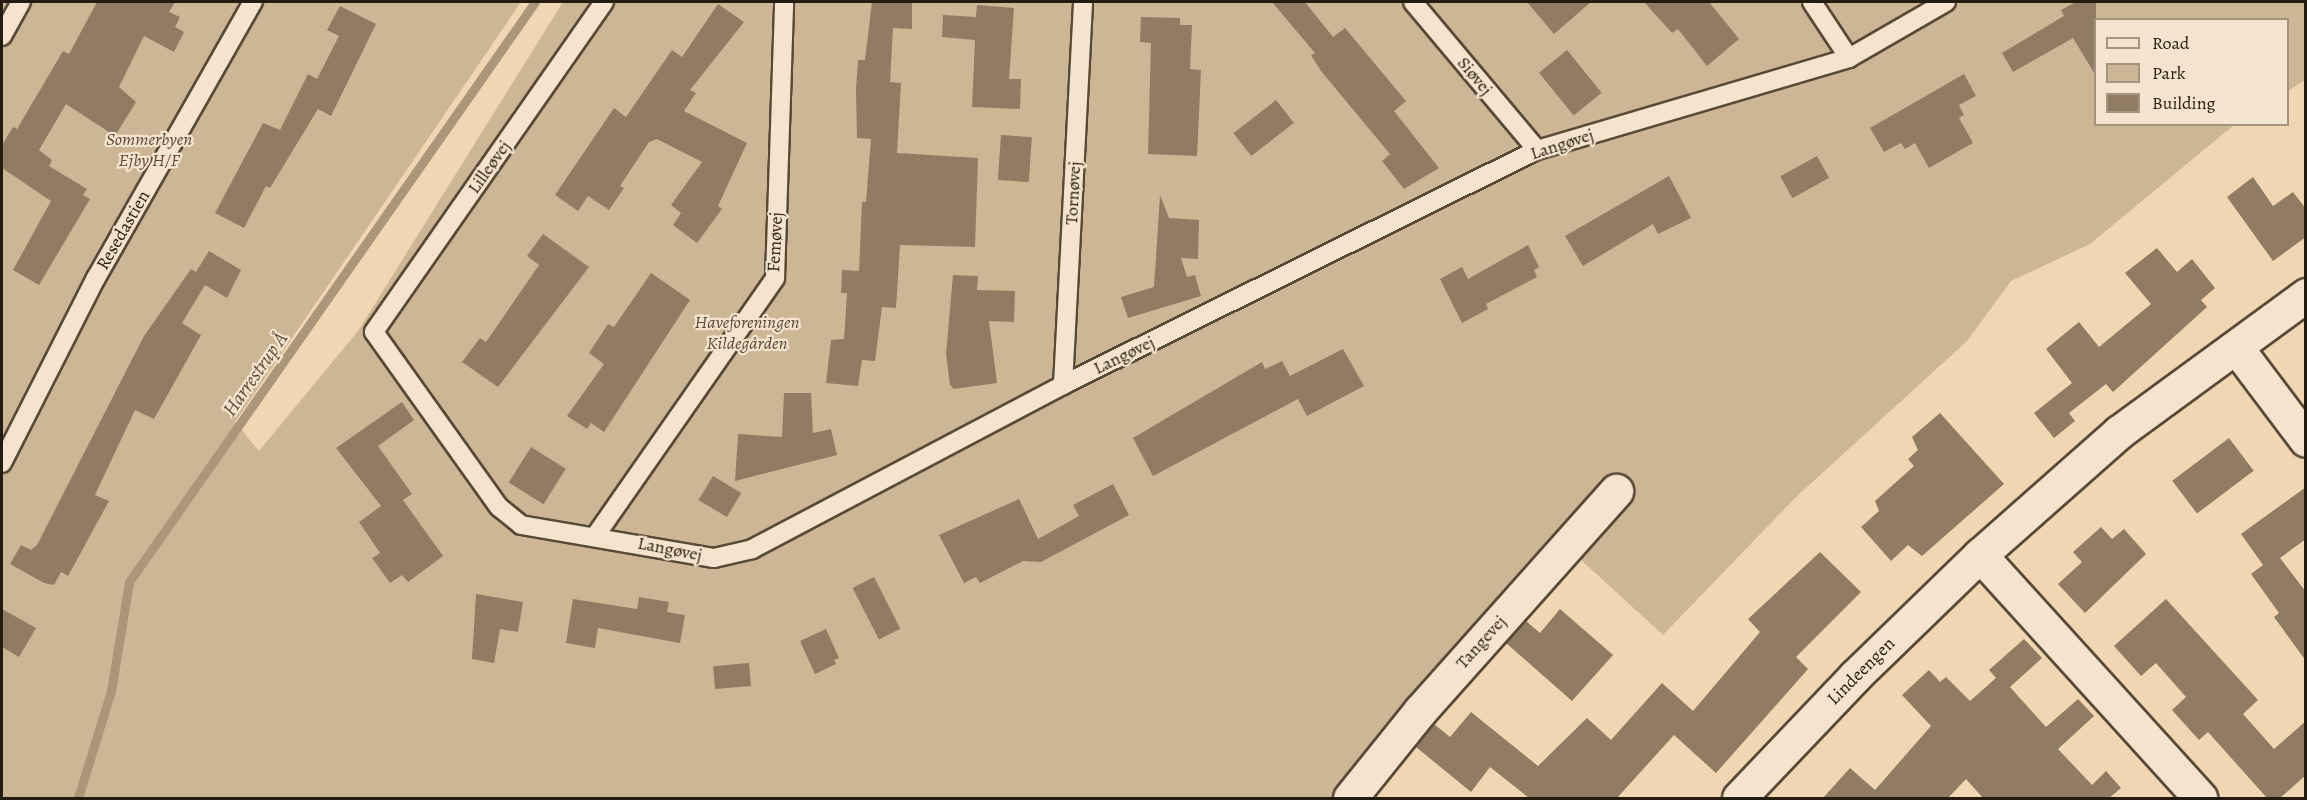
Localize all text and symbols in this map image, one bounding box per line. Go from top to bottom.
legend [2094,18,2289,126]
text: Road [2152,31,2189,55]
street label: Siøvej [1453,52,1497,100]
text: Park [2152,61,2186,85]
text: Building [2152,91,2216,115]
street label: Langøvej [1528,124,1596,164]
park label: Sommerbyen Ejby H/F [106,129,192,172]
street label: Lilleøvej [463,136,515,198]
street label: Tornøvej [1061,161,1085,225]
street label: Resedastien [92,186,154,274]
street label: Femøvej [763,211,787,273]
park label: Haveforeningen Kildegården [695,312,799,354]
water label: Harrestrup Å [217,327,293,421]
street label: Langøvej [1090,331,1158,379]
street label: Langøvej [636,532,704,566]
street label: Tangevej [1451,611,1511,673]
street label: Lindeengen [1823,633,1899,709]

